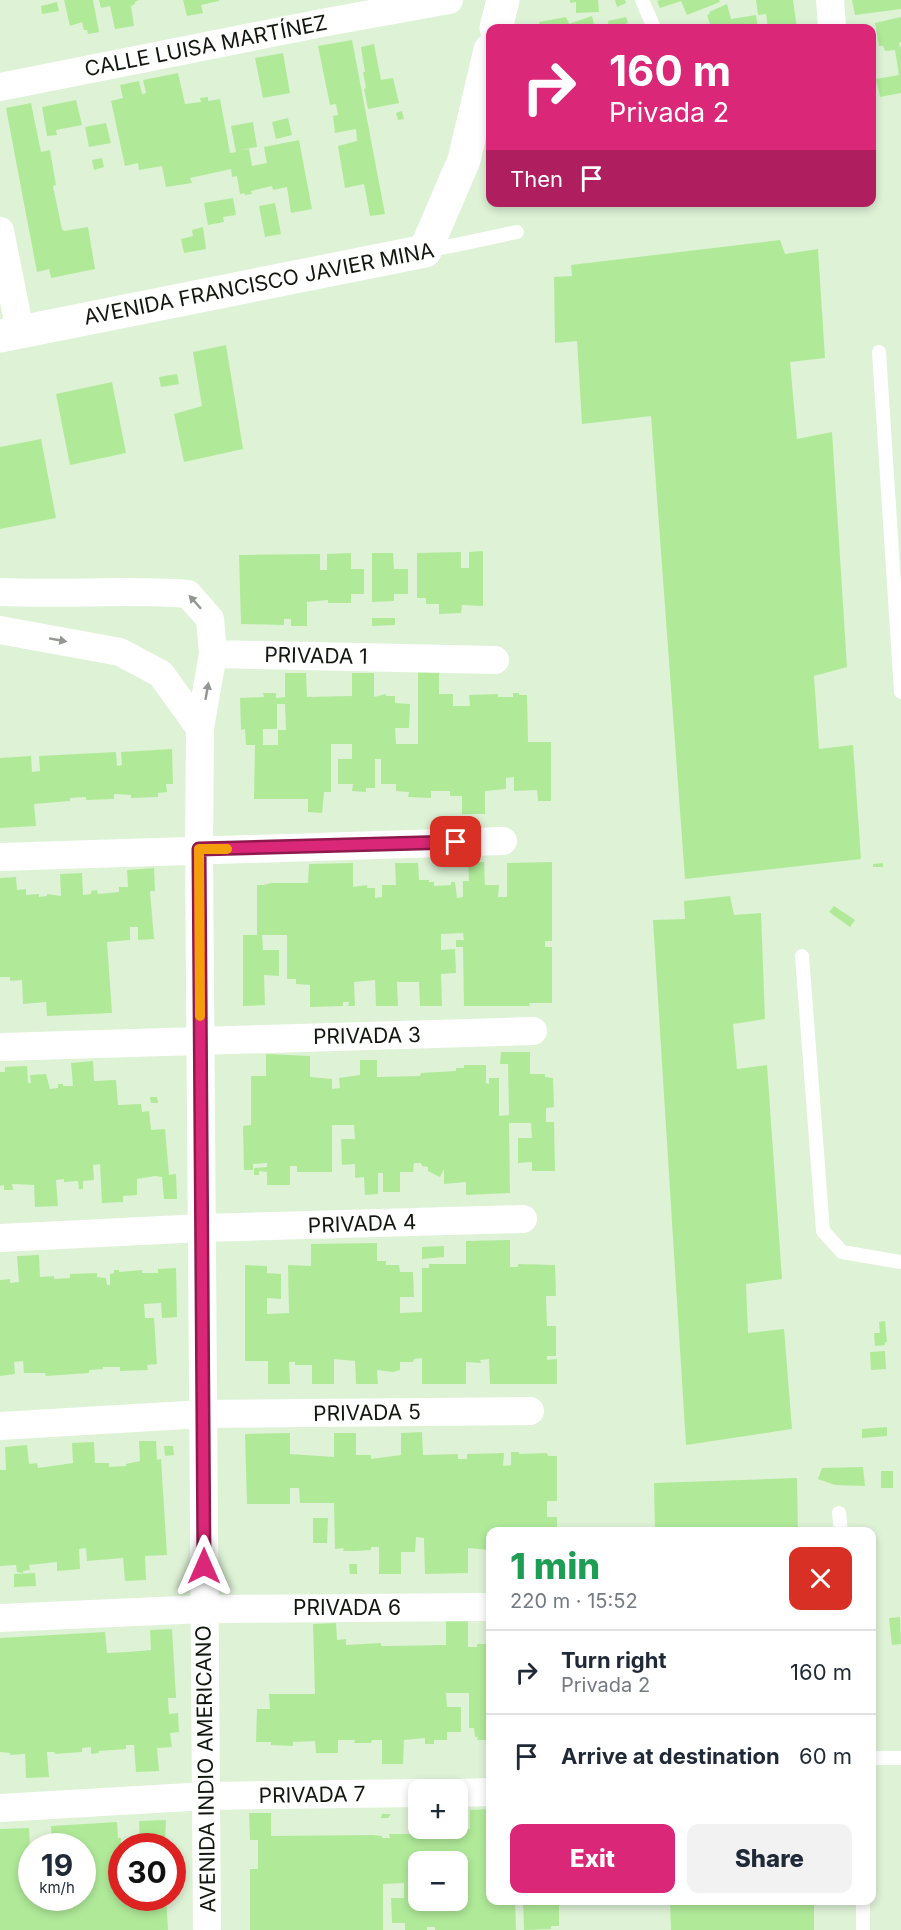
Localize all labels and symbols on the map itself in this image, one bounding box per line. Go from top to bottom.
street label: CALLE LUISA MARTÍNEZ [82,9,329,81]
street label: AVENIDA FRANCISCO JAVIER MINA [82,237,436,330]
one-way arrow [188,594,202,609]
one-way arrow [48,636,67,645]
street label: PRIVADA 1 [264,642,368,669]
one-way arrow [202,682,211,701]
pin [430,816,481,867]
street label: PRIVADA 3 [313,1022,421,1049]
street label: PRIVADA 4 [307,1209,417,1238]
street label: PRIVADA 5 [313,1399,421,1426]
position arrow [172,1534,236,1598]
street label: PRIVADA 6 [293,1595,401,1620]
street label: AVENIDA INDIO AMERICANO [190,1625,221,1913]
street label: PRIVADA 7 [258,1781,366,1808]
speed limit sign: 30 [108,1833,186,1911]

